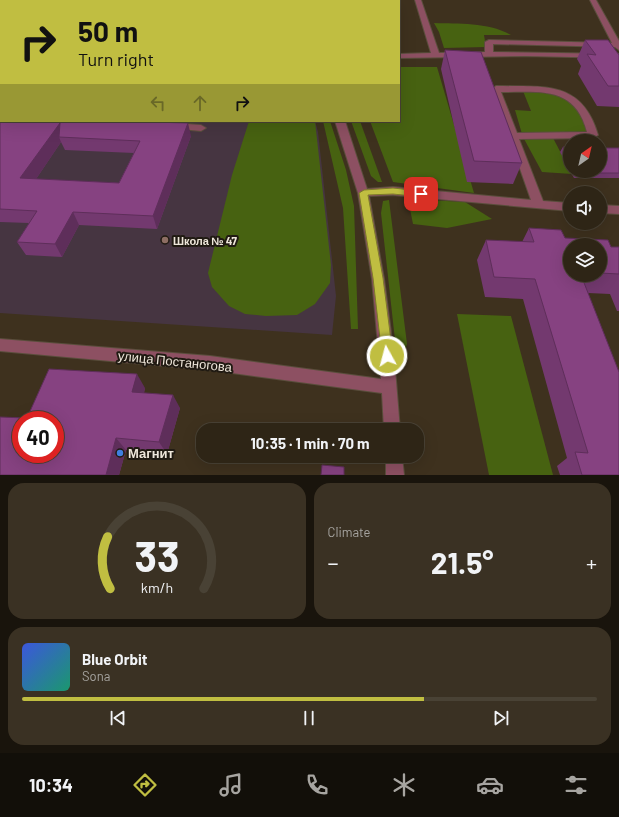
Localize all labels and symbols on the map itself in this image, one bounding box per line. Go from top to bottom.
north arrow [563,134,607,178]
pin [404,177,438,211]
place label: Школа № 47 [173,234,237,247]
marker: Школа № 47 [160,235,170,245]
position arrow [366,335,408,377]
street label: улица Постаногова [117,347,234,375]
speed limit sign: 40 [12,411,64,463]
place label: Магнит [128,445,174,461]
marker: Магнит [115,448,125,458]

